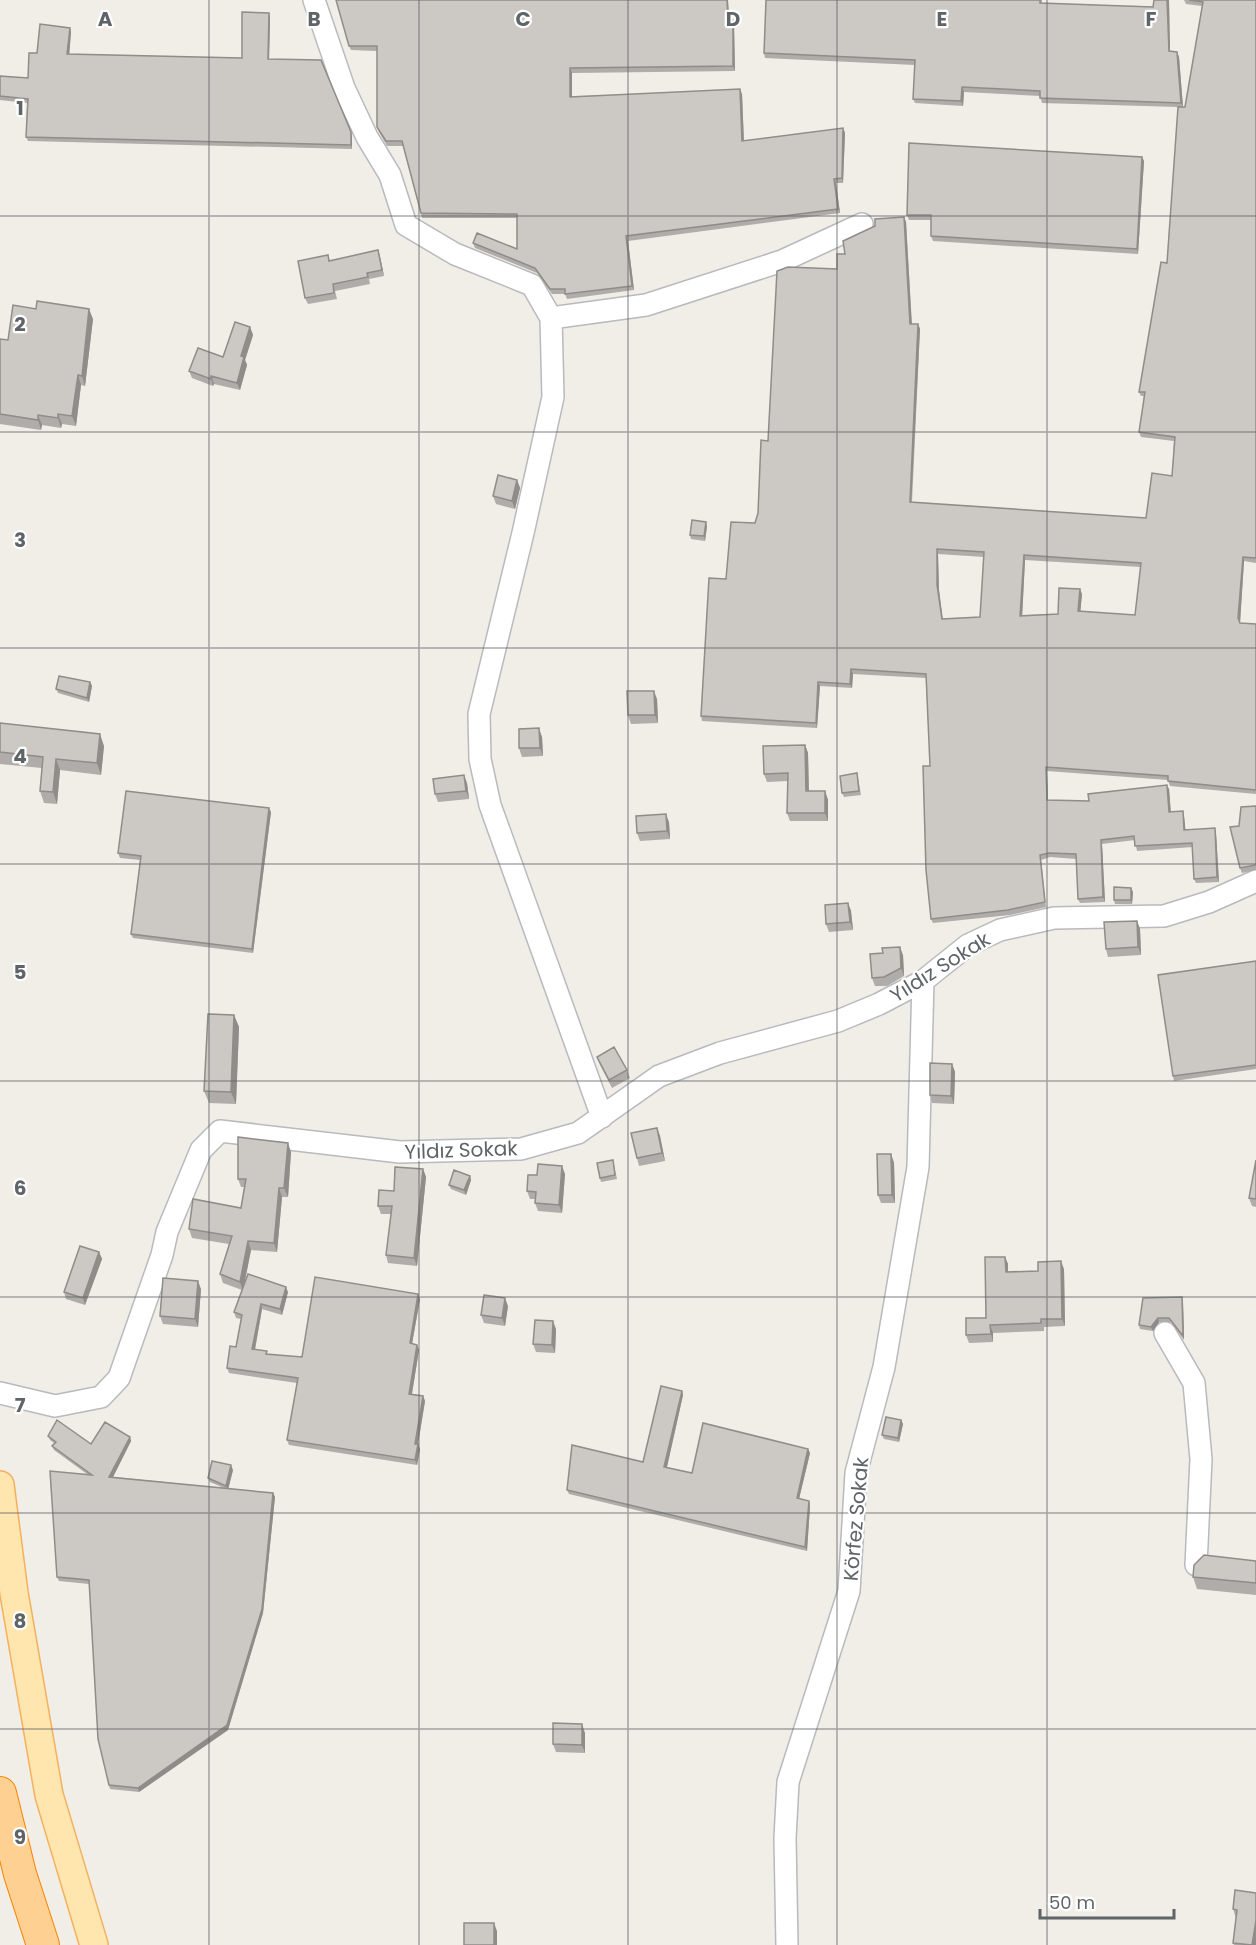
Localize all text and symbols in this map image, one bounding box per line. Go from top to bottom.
text: A [98,5,113,33]
text: B [307,5,321,33]
text: C [515,5,531,33]
text: D [726,5,740,33]
text: E [937,5,947,33]
text: F [1146,5,1157,33]
text: 1 [16,94,24,122]
text: 2 [14,310,26,338]
text: 3 [14,526,26,554]
text: 4 [13,742,27,770]
street label: Yıldız Sokak [885,925,996,1009]
text: 5 [14,958,27,986]
street label: Yıldız Sokak [404,1134,519,1166]
text: 6 [14,1174,26,1202]
text: 7 [15,1391,26,1419]
street label: Körfez Sokak [837,1455,875,1582]
text: 8 [14,1607,26,1635]
text: 9 [14,1823,26,1851]
scale bar [1040,1882,1174,1920]
text: 50 m [1049,1890,1095,1915]

